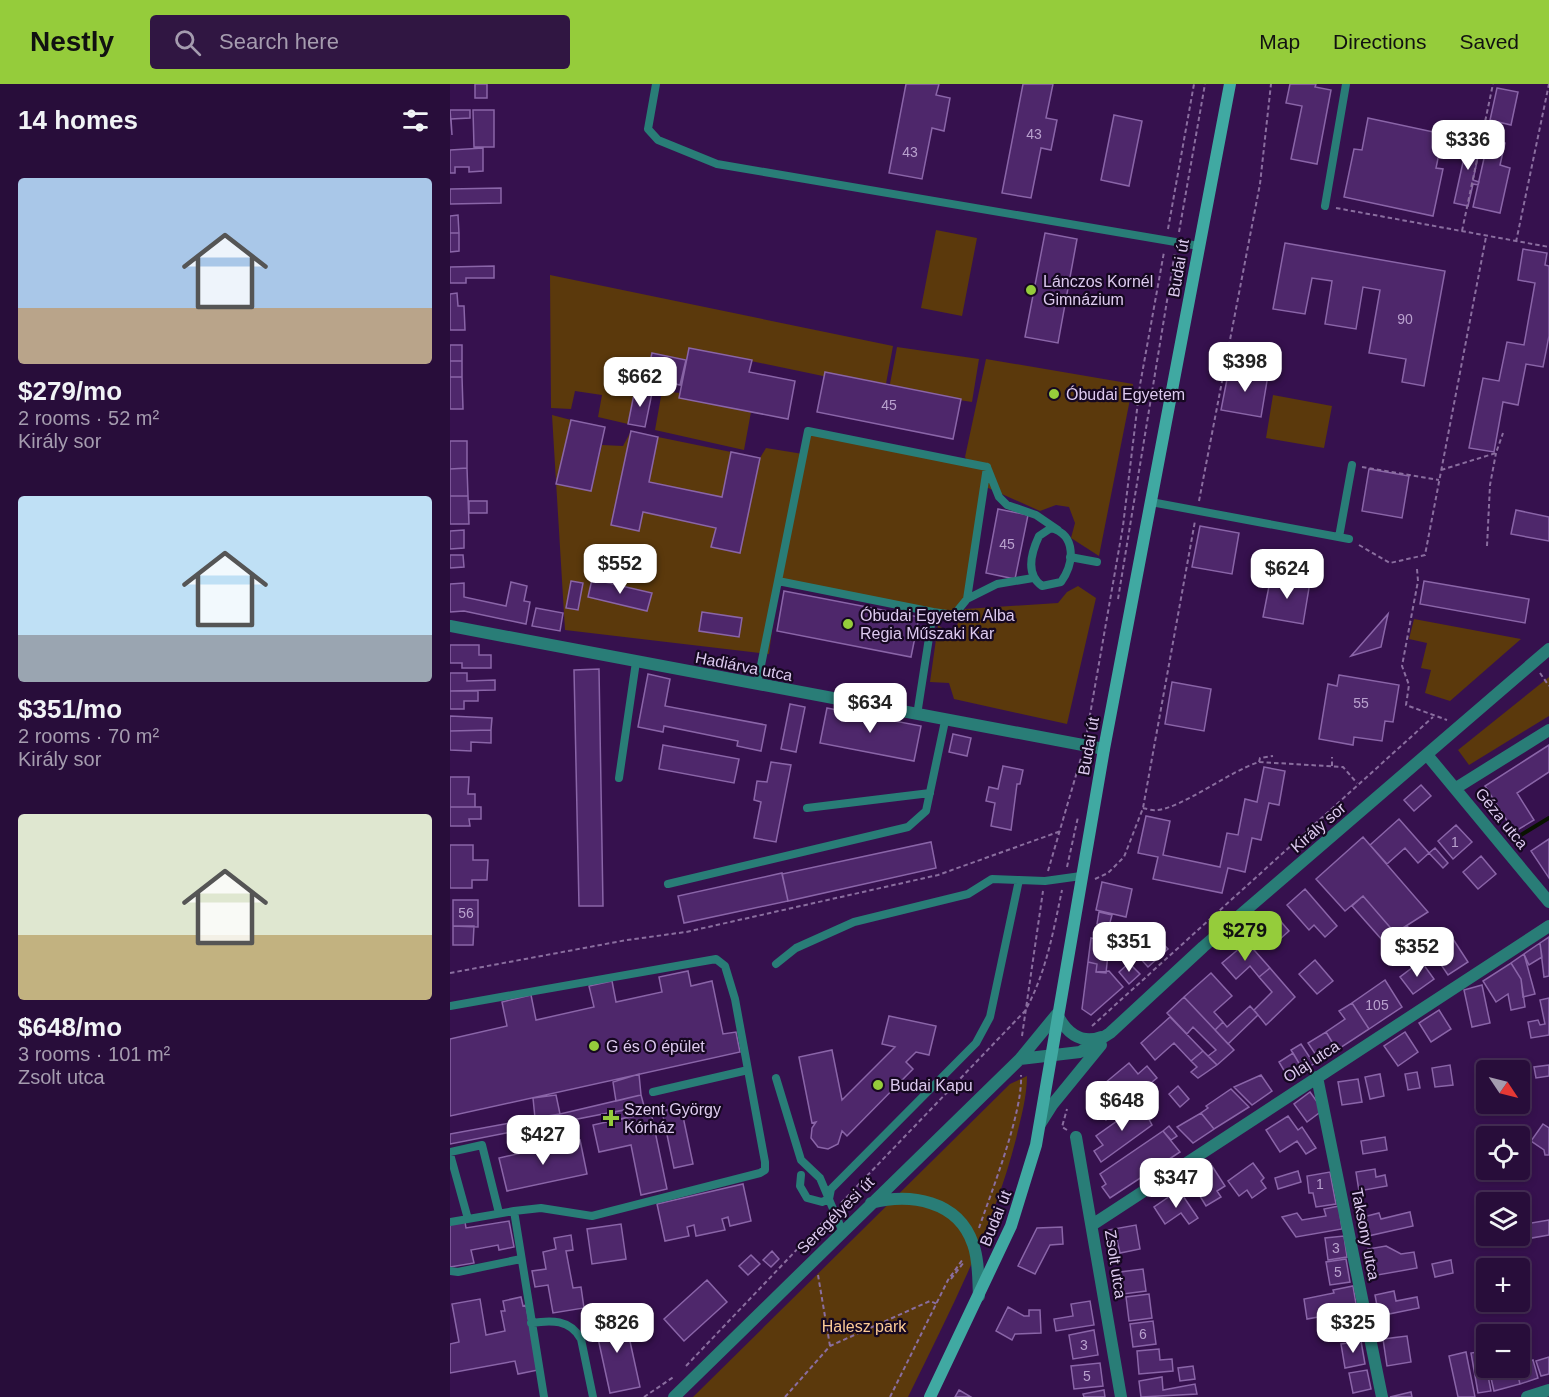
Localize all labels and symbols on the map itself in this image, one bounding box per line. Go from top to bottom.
pin: $336 [1432,120,1504,171]
house number: 43 [1026,126,1042,142]
house number: 43 [902,144,918,160]
street label: Budai út [1165,237,1192,298]
place label: Lánczos Kornél Gimnázium [1043,273,1153,308]
marker: Lánczos Kornél Gimnázium [1024,283,1038,297]
house number: 90 [1397,311,1413,327]
pin: $398 [1209,342,1281,393]
pin: $662 [604,357,676,408]
place label: Óbudai Egyetem [1066,385,1185,403]
marker: Óbudai Egyetem [1047,387,1061,401]
house number: 45 [881,397,897,413]
house number: 45 [999,536,1015,552]
pin: $552 [584,544,656,595]
pin: $624 [1251,549,1323,600]
place label: Óbudai Egyetem Alba Regia Műszaki Kar [860,606,1015,642]
marker: Óbudai Egyetem Alba Regia Műszaki Kar [841,617,855,631]
street label: Hadiárva utca [694,649,794,684]
pin: $634 [834,683,906,734]
house number: 55 [1353,695,1369,711]
street label: Budai út [1075,715,1102,776]
street label: Géza utca [1472,785,1531,852]
street label: Király sor [1288,799,1350,856]
house number: 1 [1451,834,1459,850]
house number: 56 [458,905,474,921]
pin: $279 [1209,911,1281,962]
pin: $351 [1093,922,1165,973]
pin: $352 [1381,927,1453,978]
house number: 105 [1365,997,1389,1013]
street label: Olaj utca [1280,1037,1342,1086]
place label: G és O épület [606,1038,705,1055]
marker: G és O épület [587,1039,601,1053]
north arrow [1476,1060,1530,1114]
place label: Budai Kapu [890,1077,973,1094]
marker: Budai Kapu [871,1078,885,1092]
pin: $648 [1086,1081,1158,1132]
place label: Szent György Kórház [624,1101,721,1136]
marker: Szent György Kórház [602,1109,620,1127]
pin: $427 [507,1115,579,1166]
pin: $347 [1140,1158,1212,1209]
street label: Seregélyesi út [793,1173,878,1257]
house number: 1 [1316,1176,1324,1192]
street label: Budai út [977,1187,1015,1249]
street label: Taksony utca [1348,1187,1383,1282]
street label: Zsolt utca [1102,1228,1129,1300]
house number: 3 [1332,1240,1340,1256]
house number: 5 [1334,1264,1342,1280]
pin: $826 [581,1303,653,1354]
pin: $325 [1317,1303,1389,1354]
park label: Halesz park [822,1318,907,1335]
house number: 6 [1139,1326,1147,1342]
house number: 3 [1080,1337,1088,1353]
house number: 5 [1083,1368,1091,1384]

